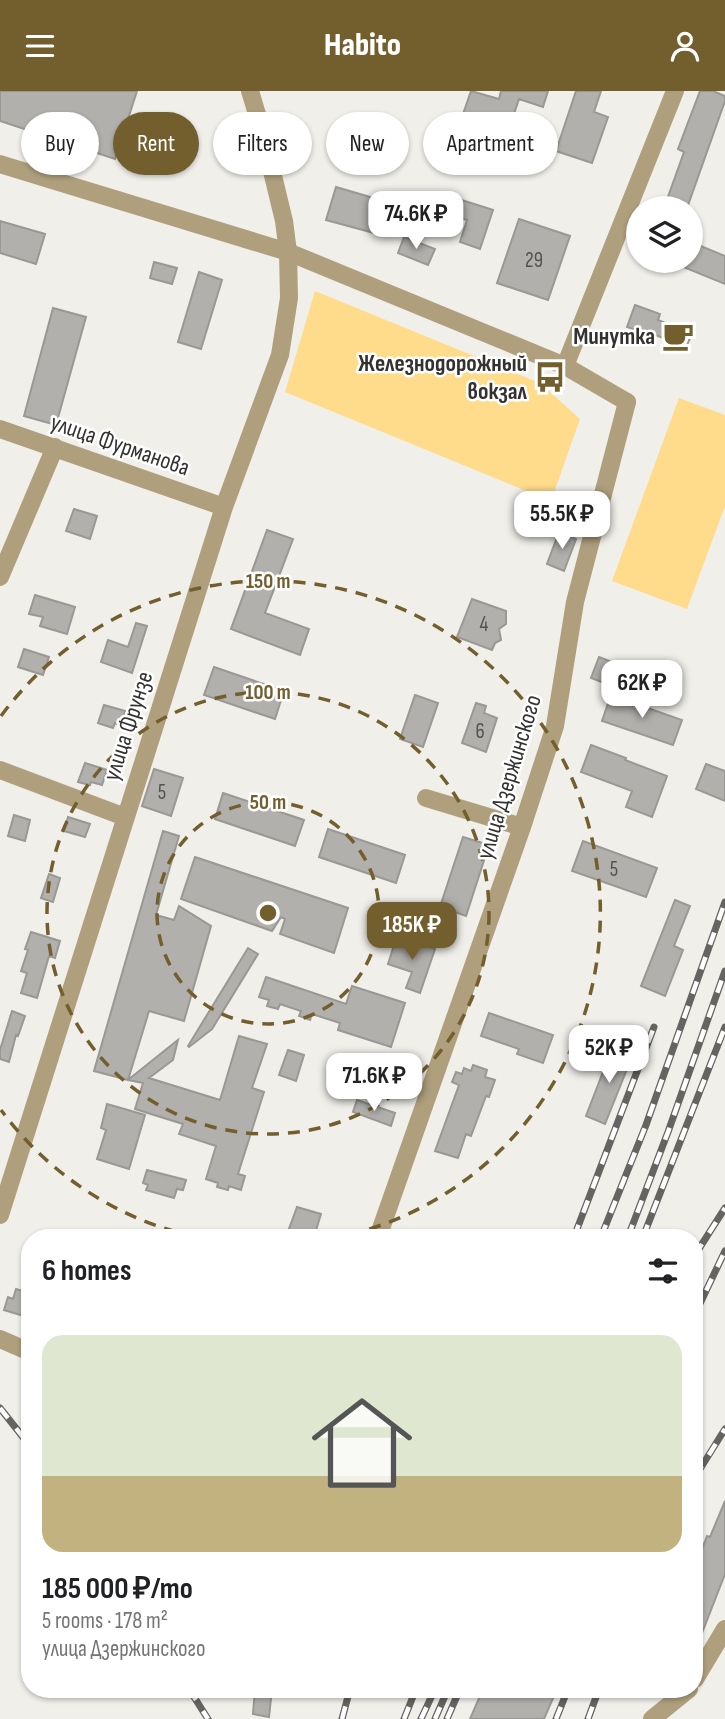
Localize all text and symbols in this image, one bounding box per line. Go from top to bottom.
text: Habito [324,26,401,65]
icon: menu [21,27,59,65]
icon: person [666,27,704,65]
chip: Buy [21,112,99,175]
chip: Rent [113,112,199,175]
chip: Filters [213,112,312,175]
chip: New [326,112,409,175]
chip: Apartment [423,112,558,175]
pin: 74.6K ₽ [351,191,481,251]
map controls [626,196,703,273]
button: layers [626,196,703,273]
text: 74.6K ₽ [384,200,448,228]
house number: 29 [525,248,543,273]
cafe icon: Минутка [661,319,695,353]
place label: Минутка [573,322,655,351]
place label: Железнодорожный вокзал [358,349,528,406]
bus stop icon: Железнодорожный вокзал [533,360,567,394]
street label: улица Фурманова [47,408,193,482]
pin: 55.5K ₽ [497,491,627,551]
text: 55.5K ₽ [530,500,594,528]
text: 150 m [246,569,290,594]
house number: 4 [480,612,489,637]
pin: 62K ₽ [593,661,691,720]
street label: улица Фрунзе [97,668,159,784]
text: 62K ₽ [617,669,667,697]
text: 100 m [245,680,291,705]
street label: улица Дзержинского [470,691,548,863]
house number: 6 [475,719,485,744]
house number: 5 [158,780,166,805]
text: 50 m [250,790,286,815]
house number: 5 [610,857,618,882]
centre of rings [256,901,280,925]
pin: 185K ₽ [355,903,469,962]
text: 185K ₽ [383,911,441,939]
pin: 52K ₽ [560,1025,658,1085]
text: 52K ₽ [585,1034,633,1062]
pin: 71.6K ₽ [309,1053,439,1113]
text: 71.6K ₽ [342,1062,406,1090]
icon: filters [644,1252,682,1290]
text: 6 homes [42,1253,131,1289]
icon: home [299,1380,425,1506]
text: 185 000 ₽/mo [42,1571,193,1607]
text: 5 rooms · 178 m² [42,1607,168,1635]
text: улица Дзержинского [42,1635,205,1663]

